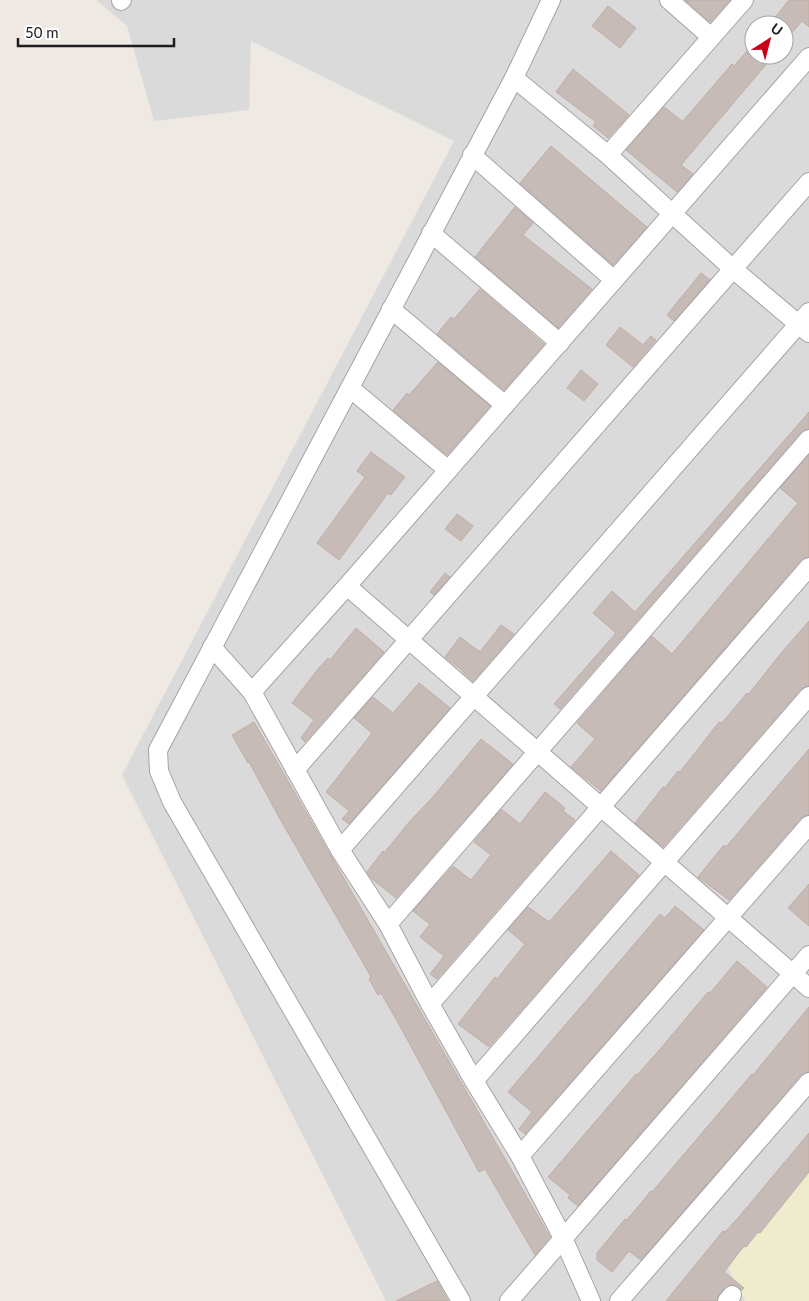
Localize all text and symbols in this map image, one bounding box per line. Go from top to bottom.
scale bar [18,15,174,47]
north arrow [744,15,794,65]
text: U [768,19,786,39]
text: 50 m [25,23,59,41]

